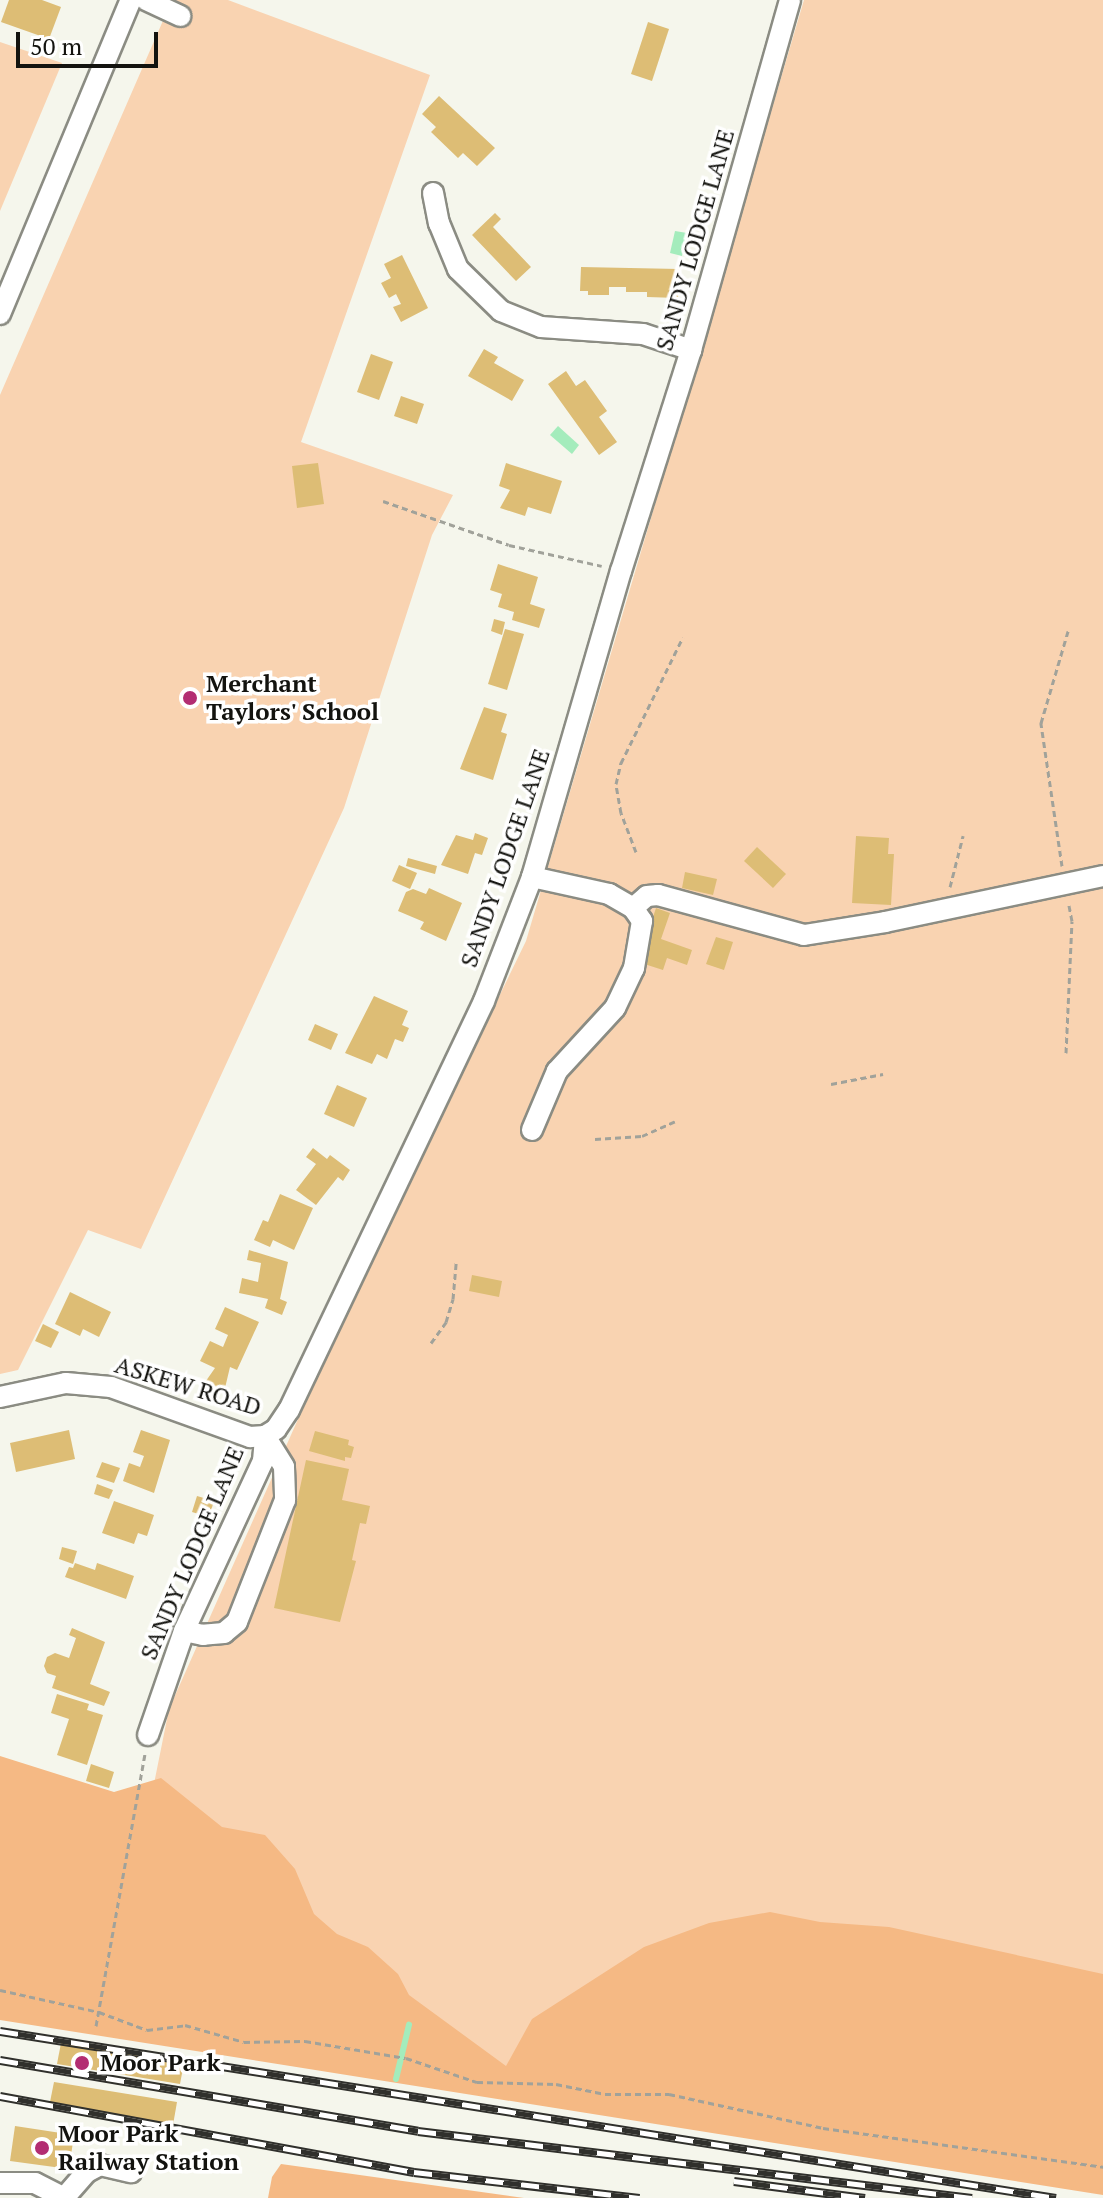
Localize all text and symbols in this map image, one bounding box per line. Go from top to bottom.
scale bar [20,16,162,66]
text: 50 m [30,30,82,62]
street label: SANDY LODGE LANE [650,126,740,354]
place label: Merchant Taylors' School [206,670,380,726]
marker: Merchant Taylors' School [181,689,199,707]
street label: SANDY LODGE LANE [454,745,556,971]
street label: ASKEW ROAD [111,1350,265,1422]
street label: SANDY LODGE LANE [134,1442,250,1664]
place label: Moor Park [100,2049,221,2077]
marker: Moor Park [71,2052,93,2074]
place label: Moor Park Railway Station [58,2120,239,2176]
marker: Moor Park Railway Station [33,2139,51,2157]

